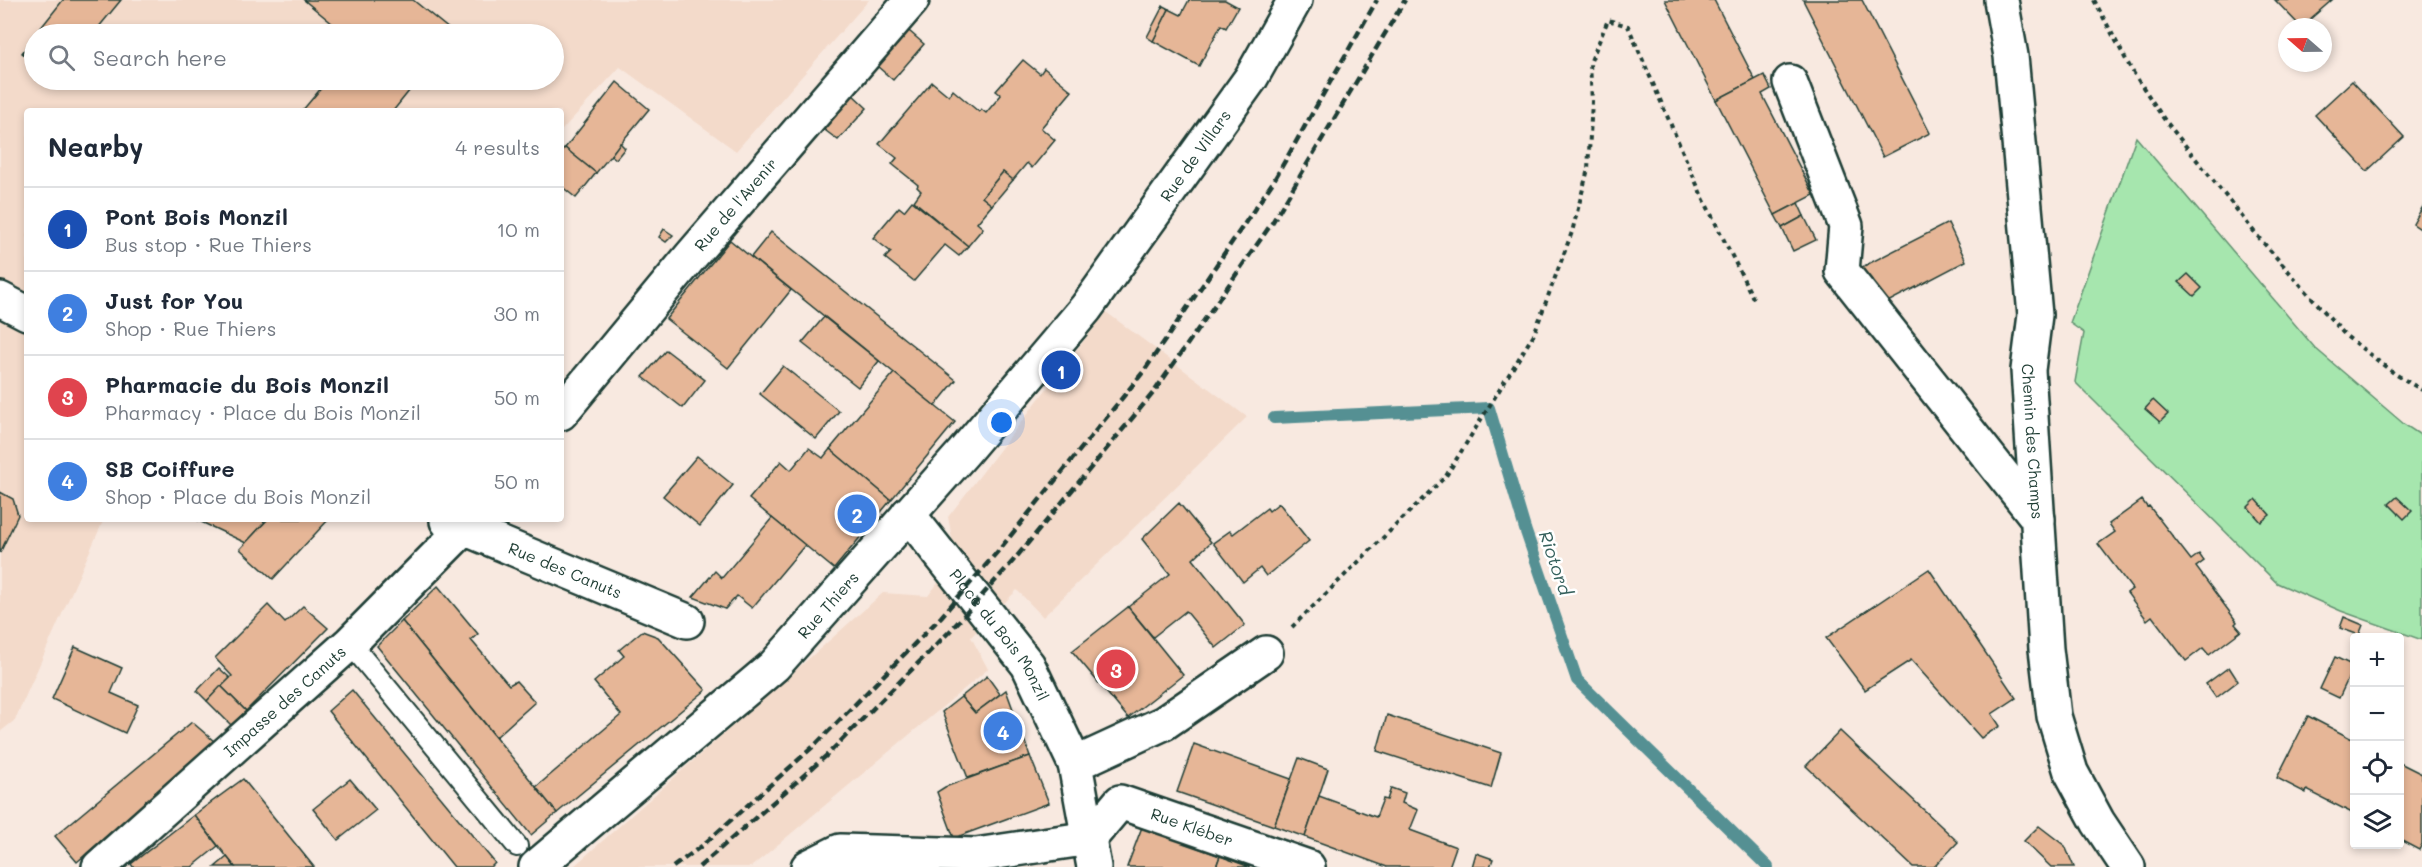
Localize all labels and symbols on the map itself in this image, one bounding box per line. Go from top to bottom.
north arrow [2278,18,2332,72]
street label: Rue de Villars [1155,105,1235,205]
street label: Rue de l'Avenir [689,153,781,255]
pin: 1 [1042,348,1080,392]
street label: Chemin des Champs [2017,362,2049,520]
your location [987,408,1016,437]
pin: 2 [838,492,876,536]
water label: Riotord [1534,527,1579,600]
street label: Rue des Canuts [506,537,625,603]
street label: Place du Bois Monzil [945,564,1054,704]
street label: Rue Thiers [792,567,863,643]
street label: Impasse des Canuts [219,641,350,761]
pin: 3 [1096,646,1136,692]
pin: 4 [984,708,1022,754]
street label: Rue Kléber [1148,802,1236,850]

